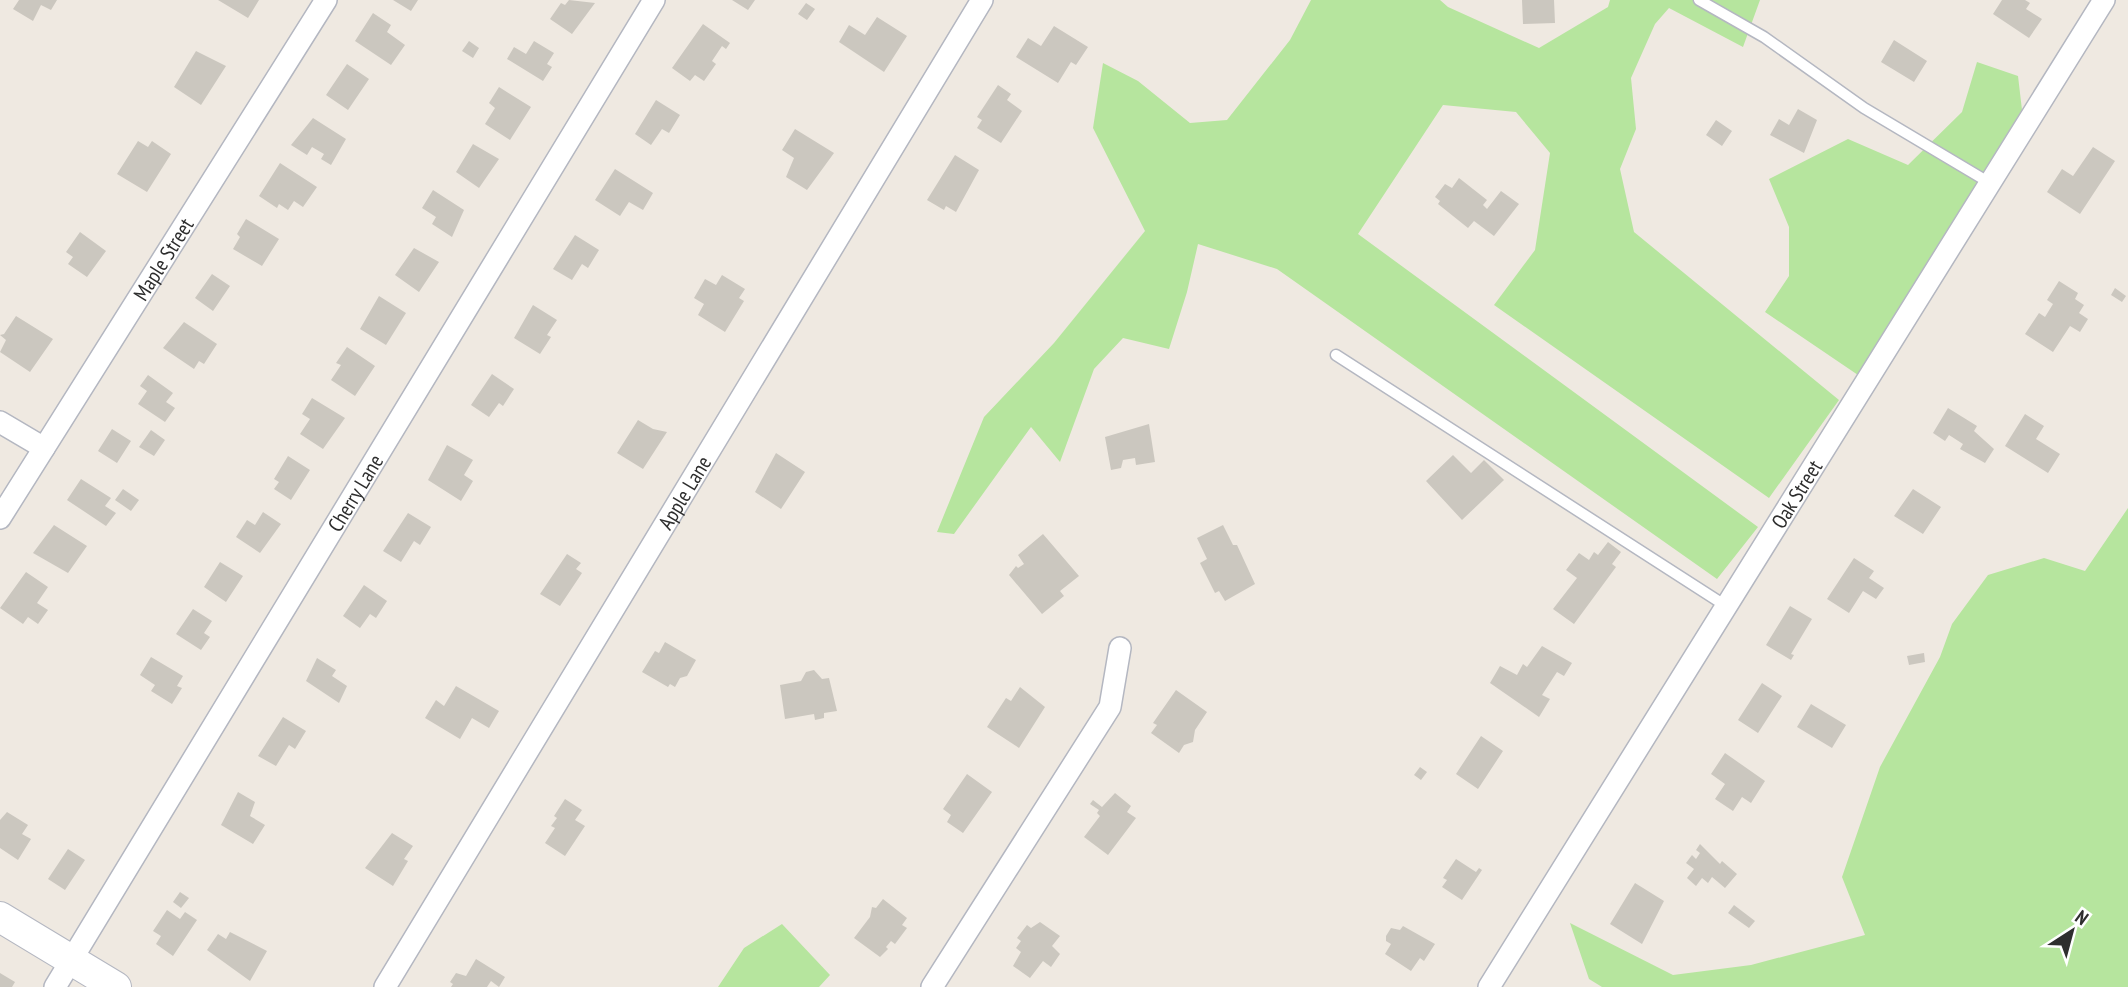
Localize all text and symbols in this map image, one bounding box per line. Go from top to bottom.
street label: Maple Street [127,212,199,305]
street label: Cherry Lane [321,449,389,536]
street label: Apple Lane [652,451,717,534]
street label: Oak Street [1765,454,1828,533]
north arrow [2037,896,2107,966]
text: N [2071,905,2093,930]

